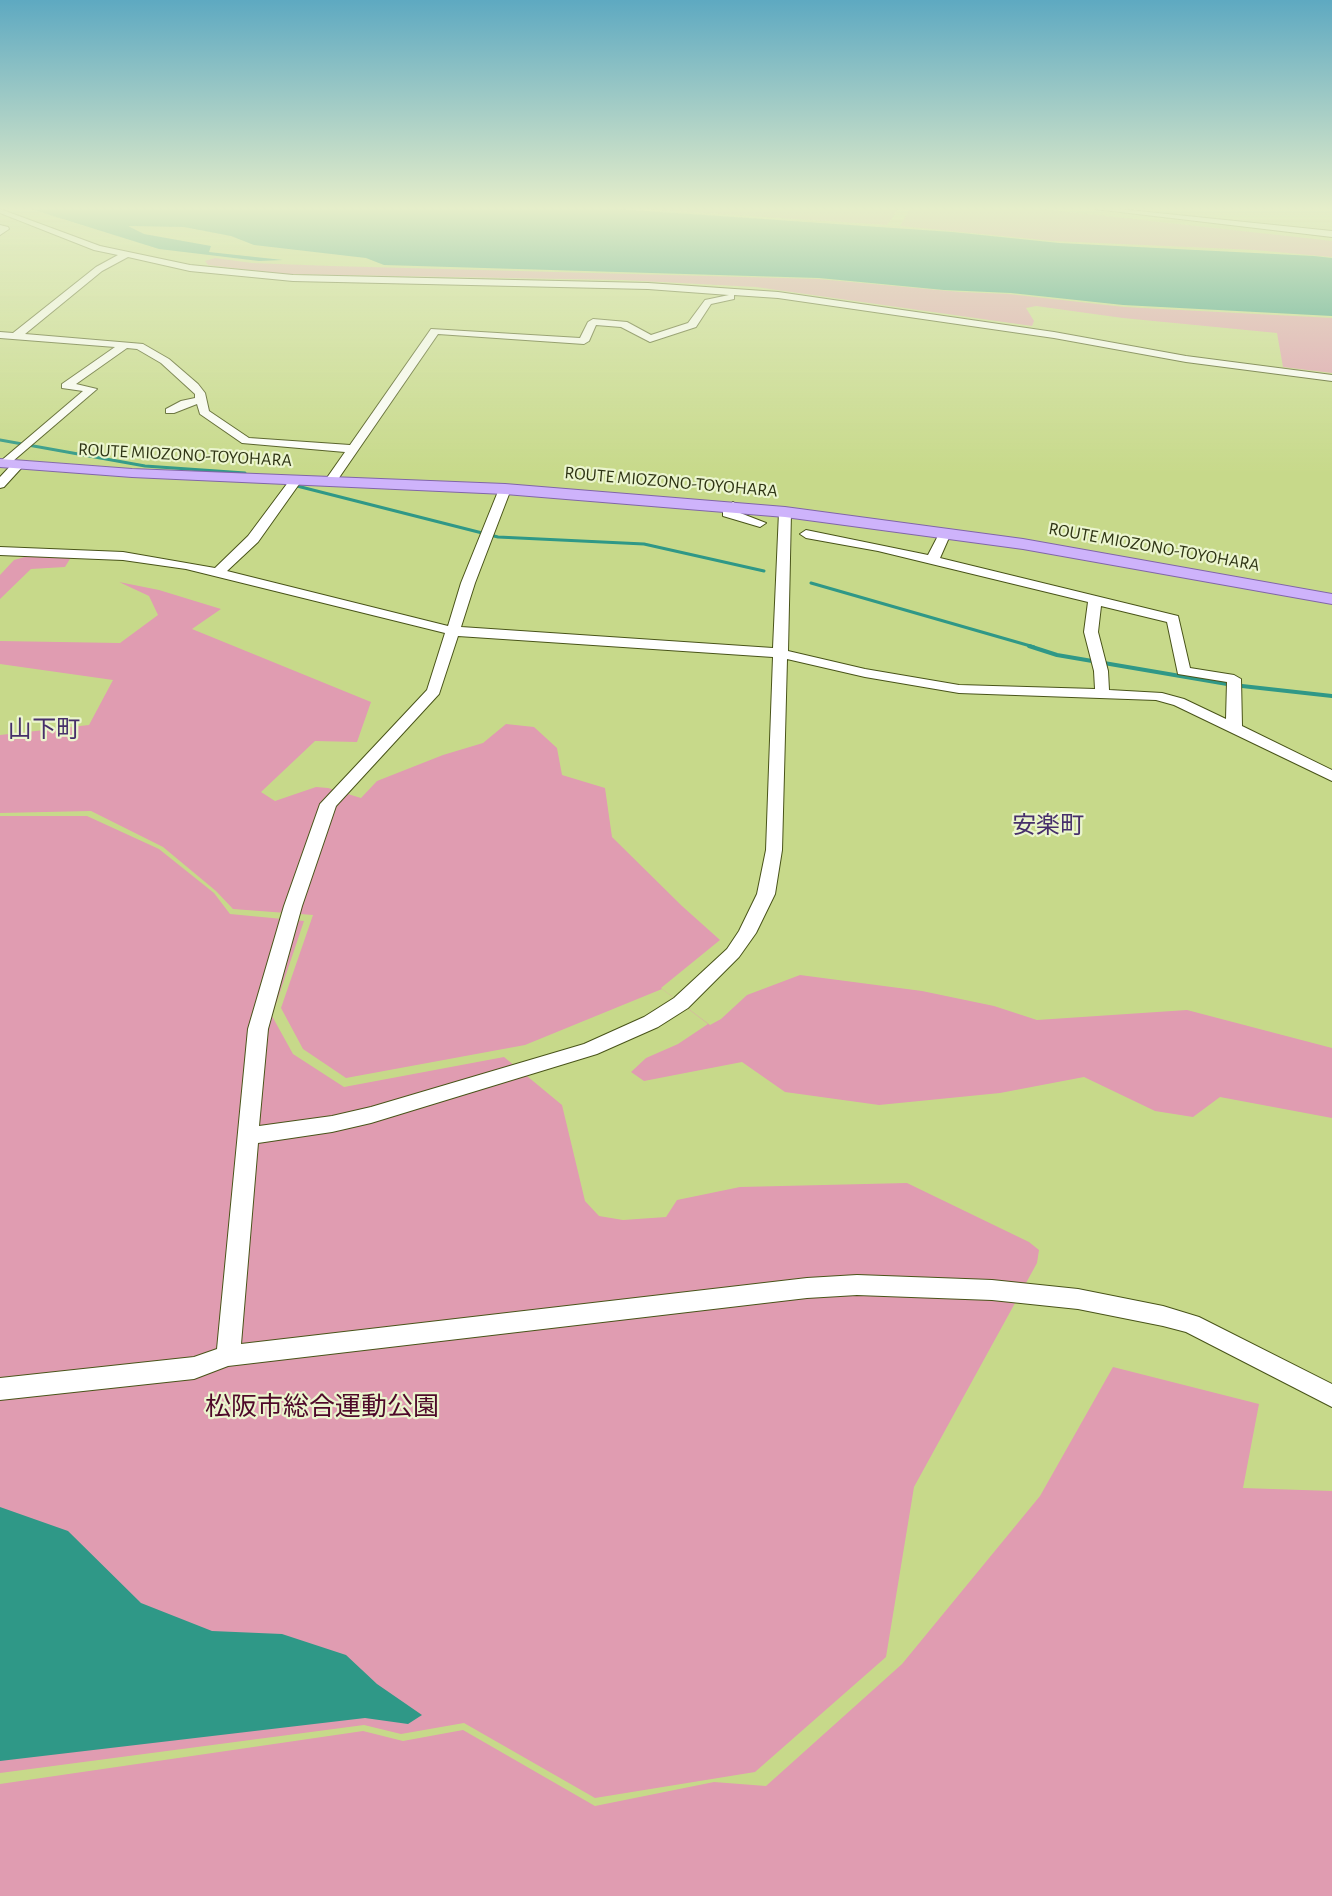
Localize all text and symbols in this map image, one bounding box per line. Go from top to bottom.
street label: ROUTE MIOZONO-TOYOHARA [78,439,292,471]
street label: ROUTE MIOZONO-TOYOHARA [563,462,779,502]
street label: ROUTE MIOZONO-TOYOHARA [1047,518,1261,576]
district label: 山下町 [8,716,80,744]
district label: 安楽町 [1012,812,1084,840]
park label: 松阪市総合運動公園 [205,1391,439,1423]

